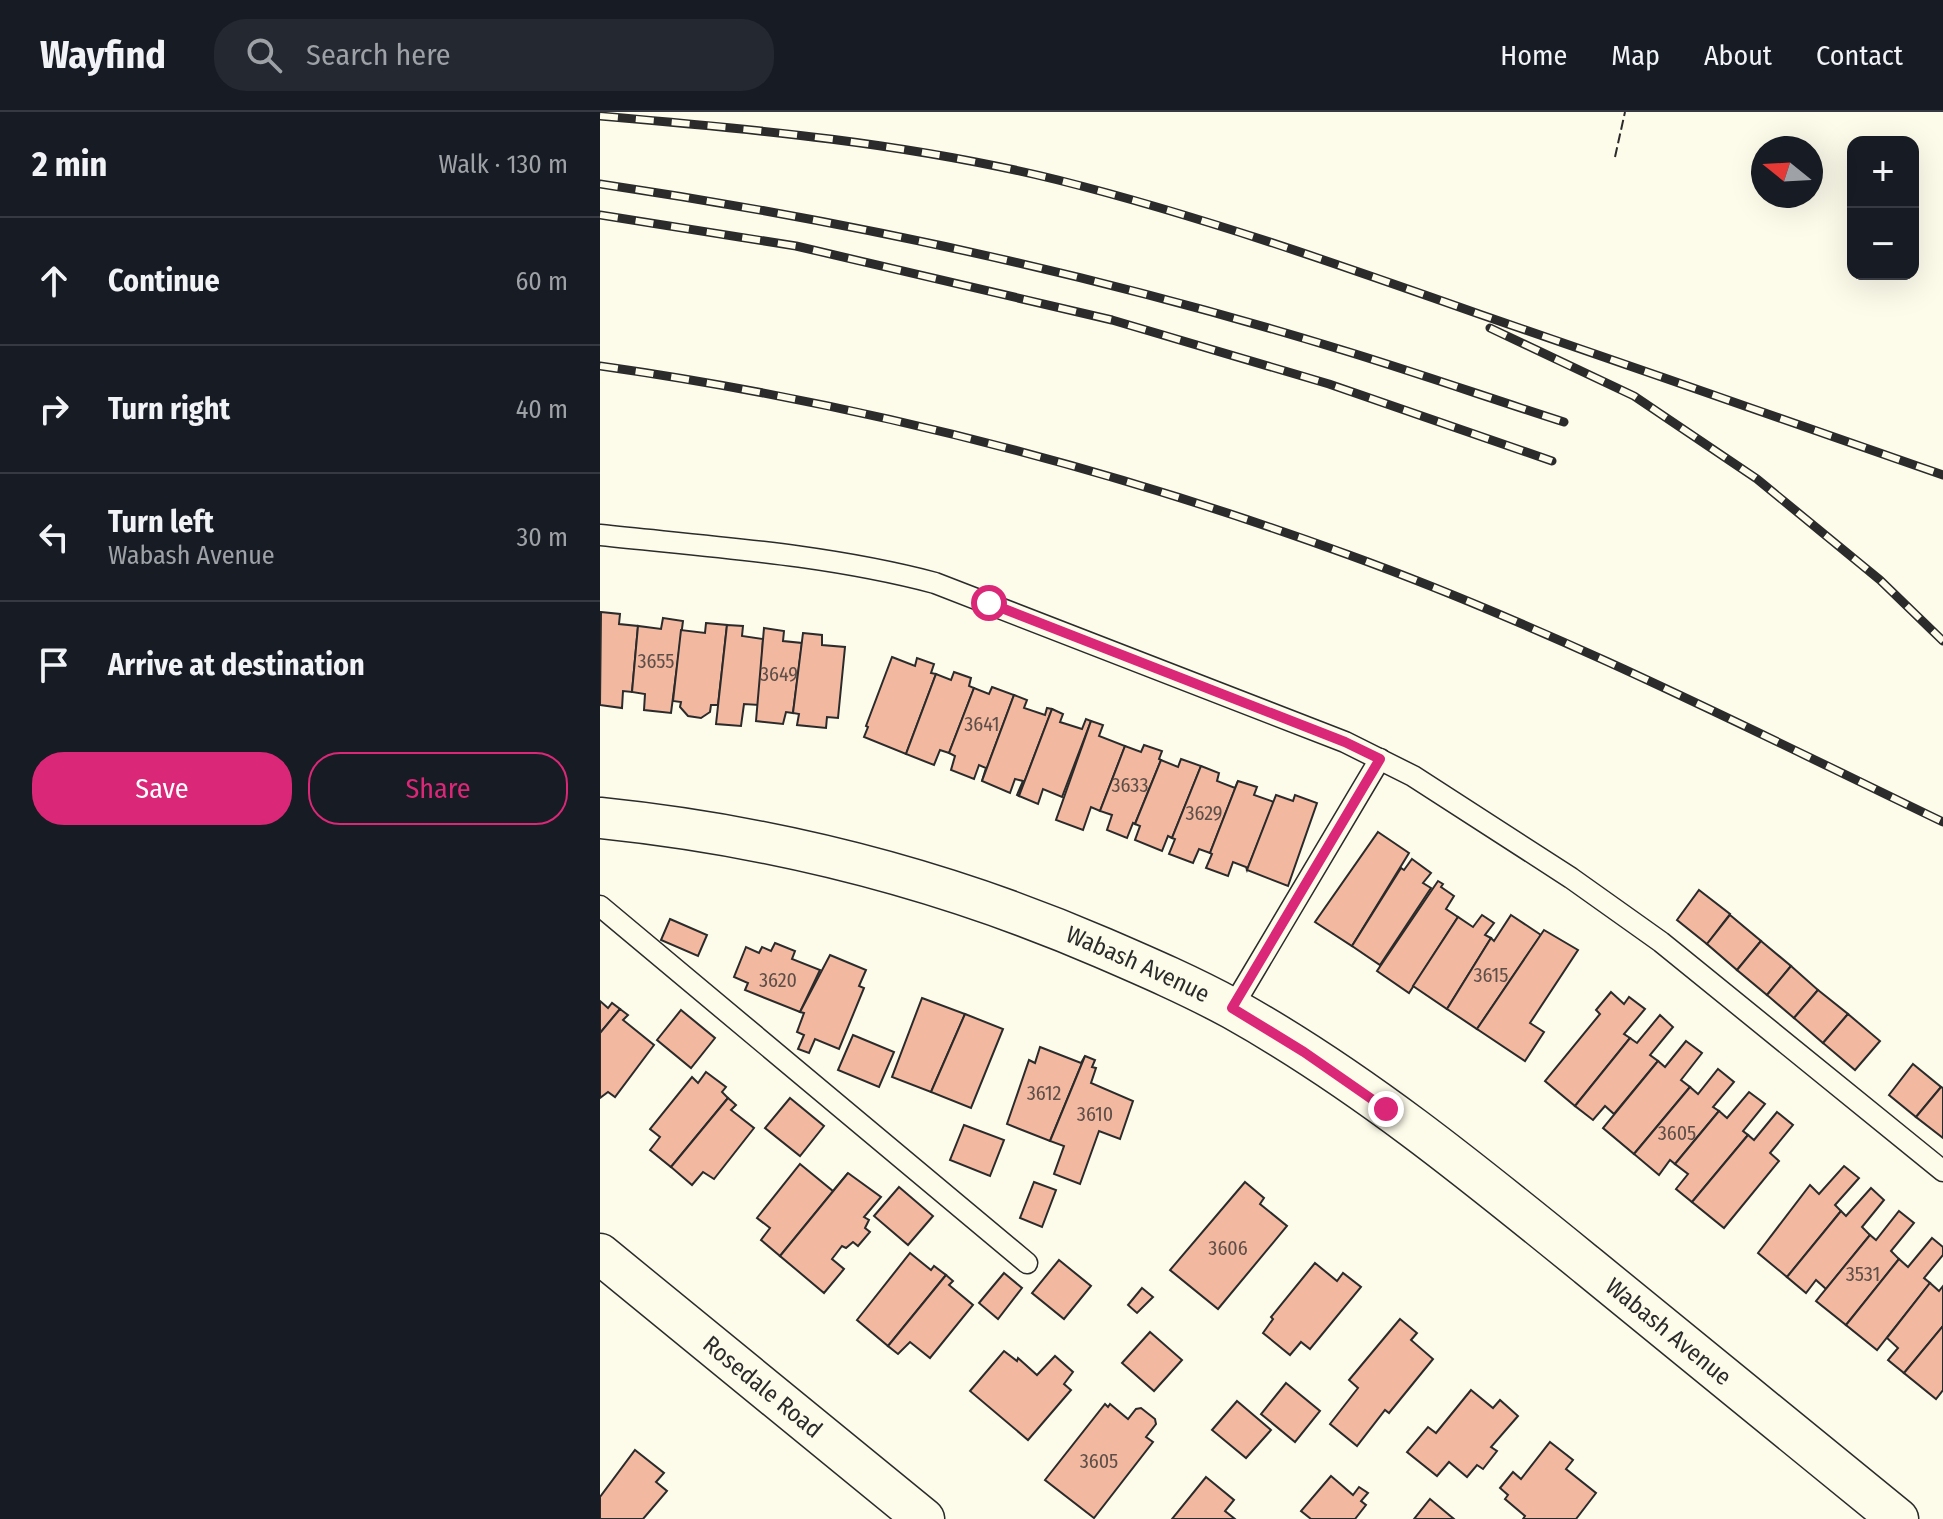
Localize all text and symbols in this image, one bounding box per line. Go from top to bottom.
search box [214,19,774,91]
text: Wayfind [40,32,166,78]
icon: search [242,33,286,77]
text: Search here [306,37,451,73]
text: Home [1500,39,1567,72]
text: Map [1611,39,1660,72]
text: About [1704,39,1772,72]
text: Contact [1816,39,1903,72]
north arrow [1751,136,1823,208]
map controls [1847,136,1919,280]
button: + [1847,136,1919,208]
text: 2 min [32,144,107,185]
text: Walk · 130 m [439,149,568,180]
button: − [1847,208,1919,280]
icon: ahead [32,259,76,303]
text: Continue [108,263,220,299]
text: 60 m [515,266,568,297]
icon: right [32,387,76,431]
text: Turn right [108,391,230,427]
text: 40 m [516,394,568,425]
text: Turn left [108,504,214,540]
icon: left [32,515,76,559]
text: 30 m [517,522,568,553]
text: Wabash Avenue [108,540,275,571]
route start [971,585,1007,621]
icon: arrive [32,643,76,687]
text: Arrive at destination [108,647,365,683]
house number: 3655 [637,649,675,673]
house number: 3649 [760,662,798,686]
house number: 3641 [964,712,1000,736]
button: Save [32,752,292,825]
button: Share [308,752,568,825]
house number: 3633 [1112,773,1148,797]
house number: 3629 [1185,801,1223,825]
street label: Wabash Avenue [1062,920,1214,1008]
house number: 3615 [1473,963,1509,987]
house number: 3620 [759,968,797,992]
house number: 3612 [1027,1081,1062,1105]
route end [1368,1091,1404,1127]
house number: 3610 [1077,1102,1113,1126]
house number: 3605 [1658,1121,1696,1145]
house number: 3606 [1208,1236,1248,1260]
house number: 3531 [1846,1262,1880,1286]
street label: Wabash Avenue [1600,1272,1737,1391]
street label: Rosedale Road [697,1330,828,1444]
house number: 3605 [1080,1449,1118,1473]

